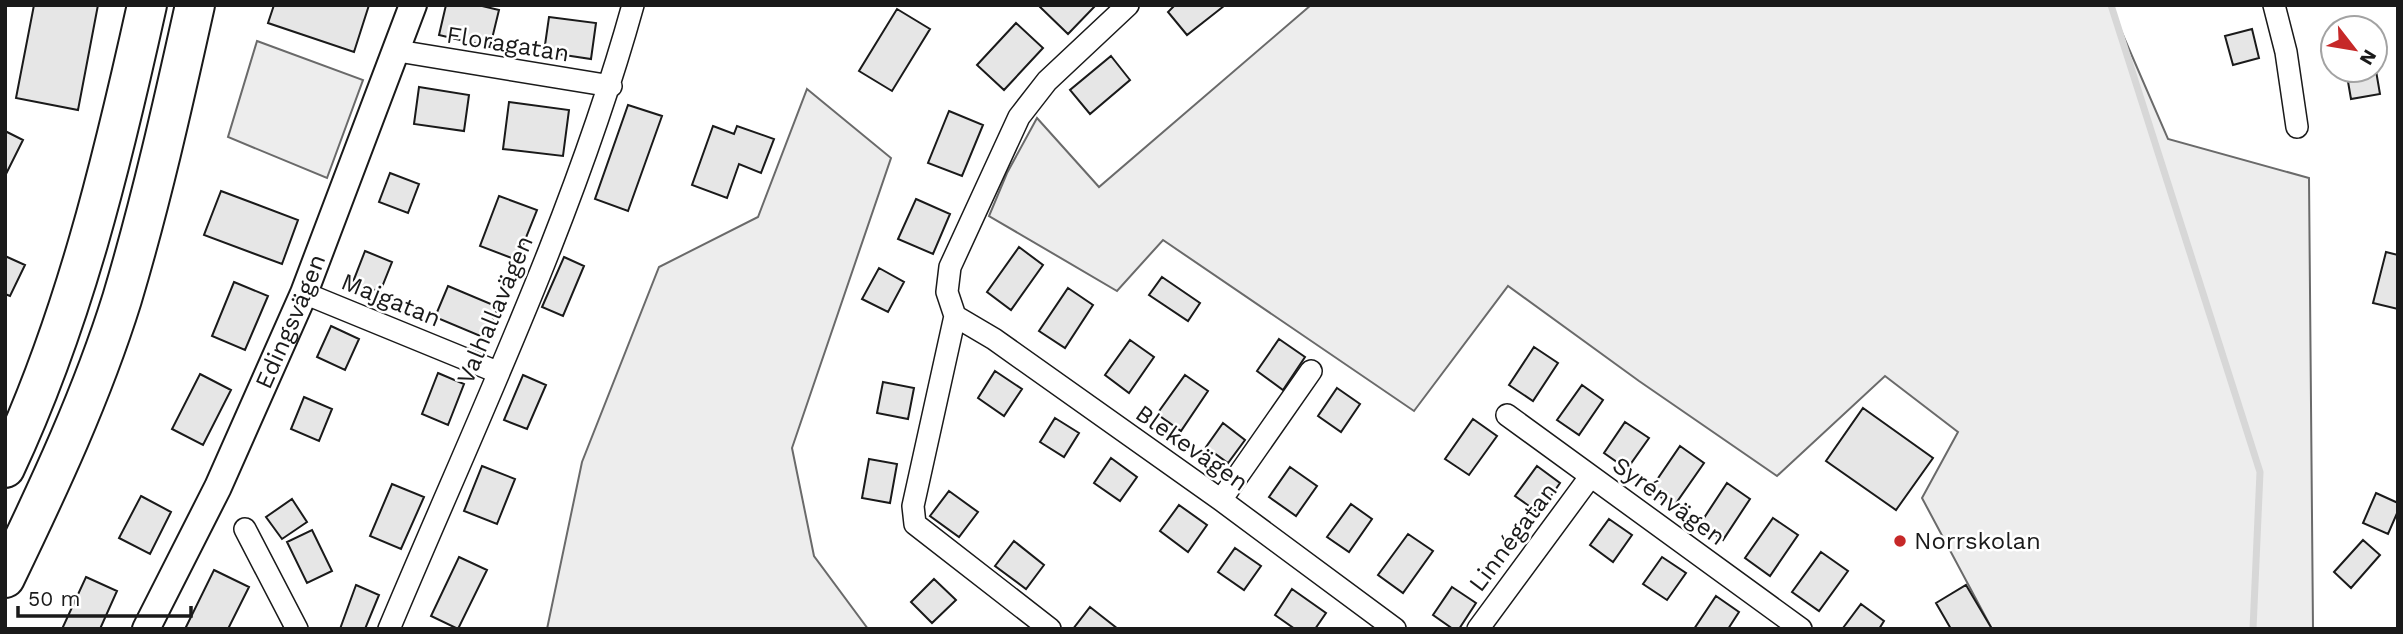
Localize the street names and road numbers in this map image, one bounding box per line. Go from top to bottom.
street label: Floragatan [445,20,571,68]
street label: Valhallavägen [451,232,539,388]
street label: Edingsvägen [249,250,331,393]
street label: Majgatan [337,267,445,333]
street label: Blekevägen [1130,399,1254,497]
street label: Syrénvägen [1607,451,1731,551]
street label: Linnégatan [1463,477,1563,597]

